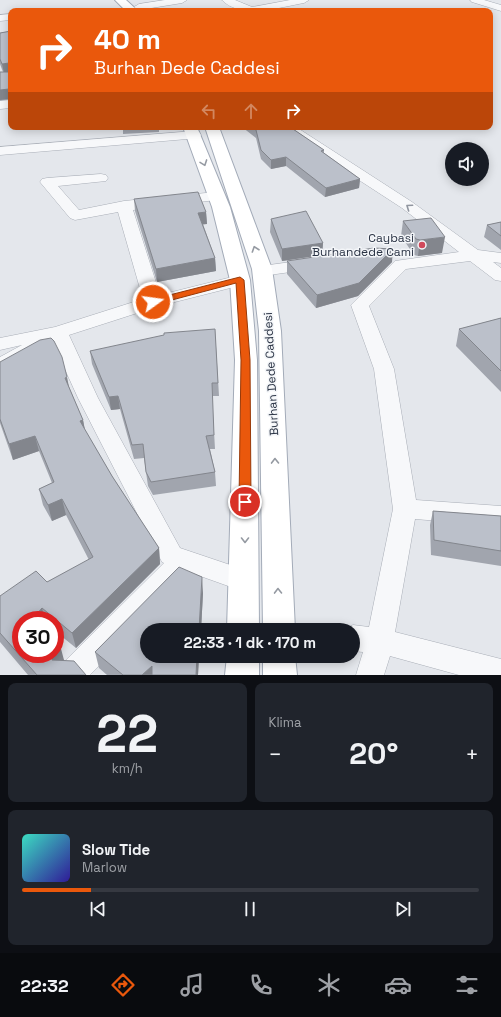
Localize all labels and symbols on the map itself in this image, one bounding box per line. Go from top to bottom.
one-way arrow [200,160,208,167]
one-way arrow [406,205,413,212]
place label: Caybasi Burhandede Cami [312,230,414,260]
marker: Caybasi Burhandede Cami [417,240,427,250]
one-way arrow [251,245,260,252]
position arrow [132,281,174,323]
street label: Burhan Dede Caddesi [260,312,282,436]
one-way arrow [271,458,279,464]
pin [228,485,262,519]
one-way arrow [241,537,249,543]
one-way arrow [274,588,282,594]
speed limit sign: 30 [12,611,64,663]

